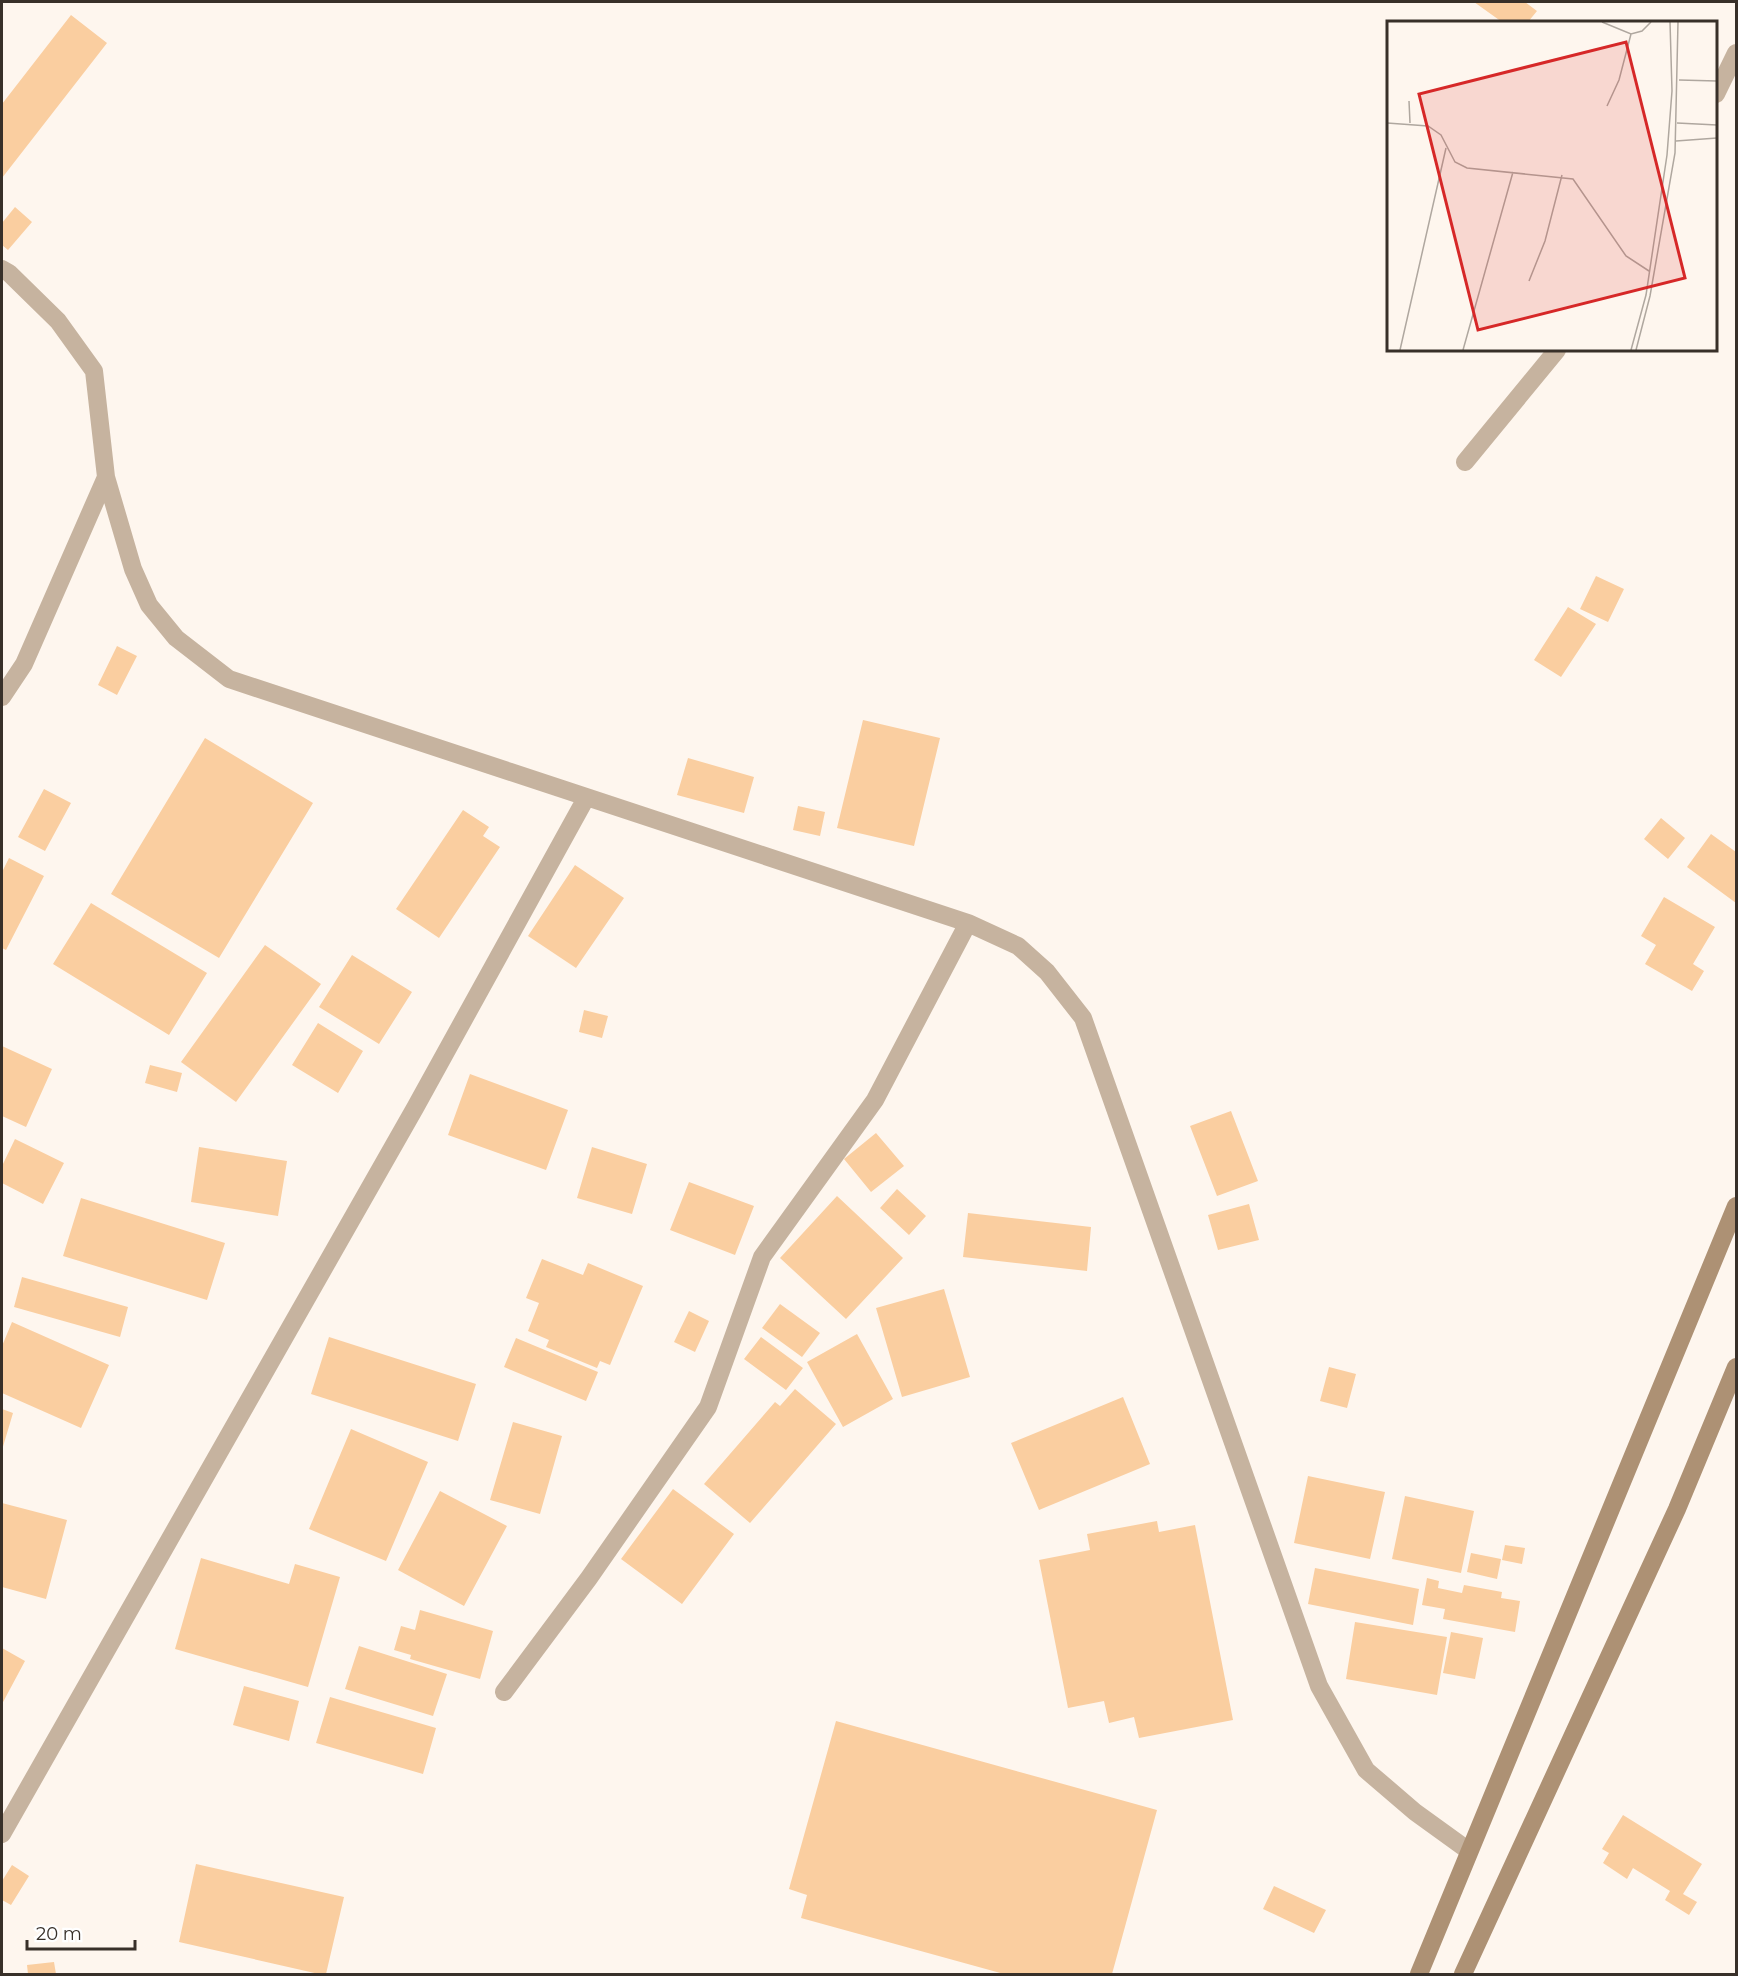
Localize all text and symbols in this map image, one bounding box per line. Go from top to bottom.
inset map [1387,21,1717,351]
scale bar [27,1913,135,1951]
text: 20 m [36,1923,82,1945]

